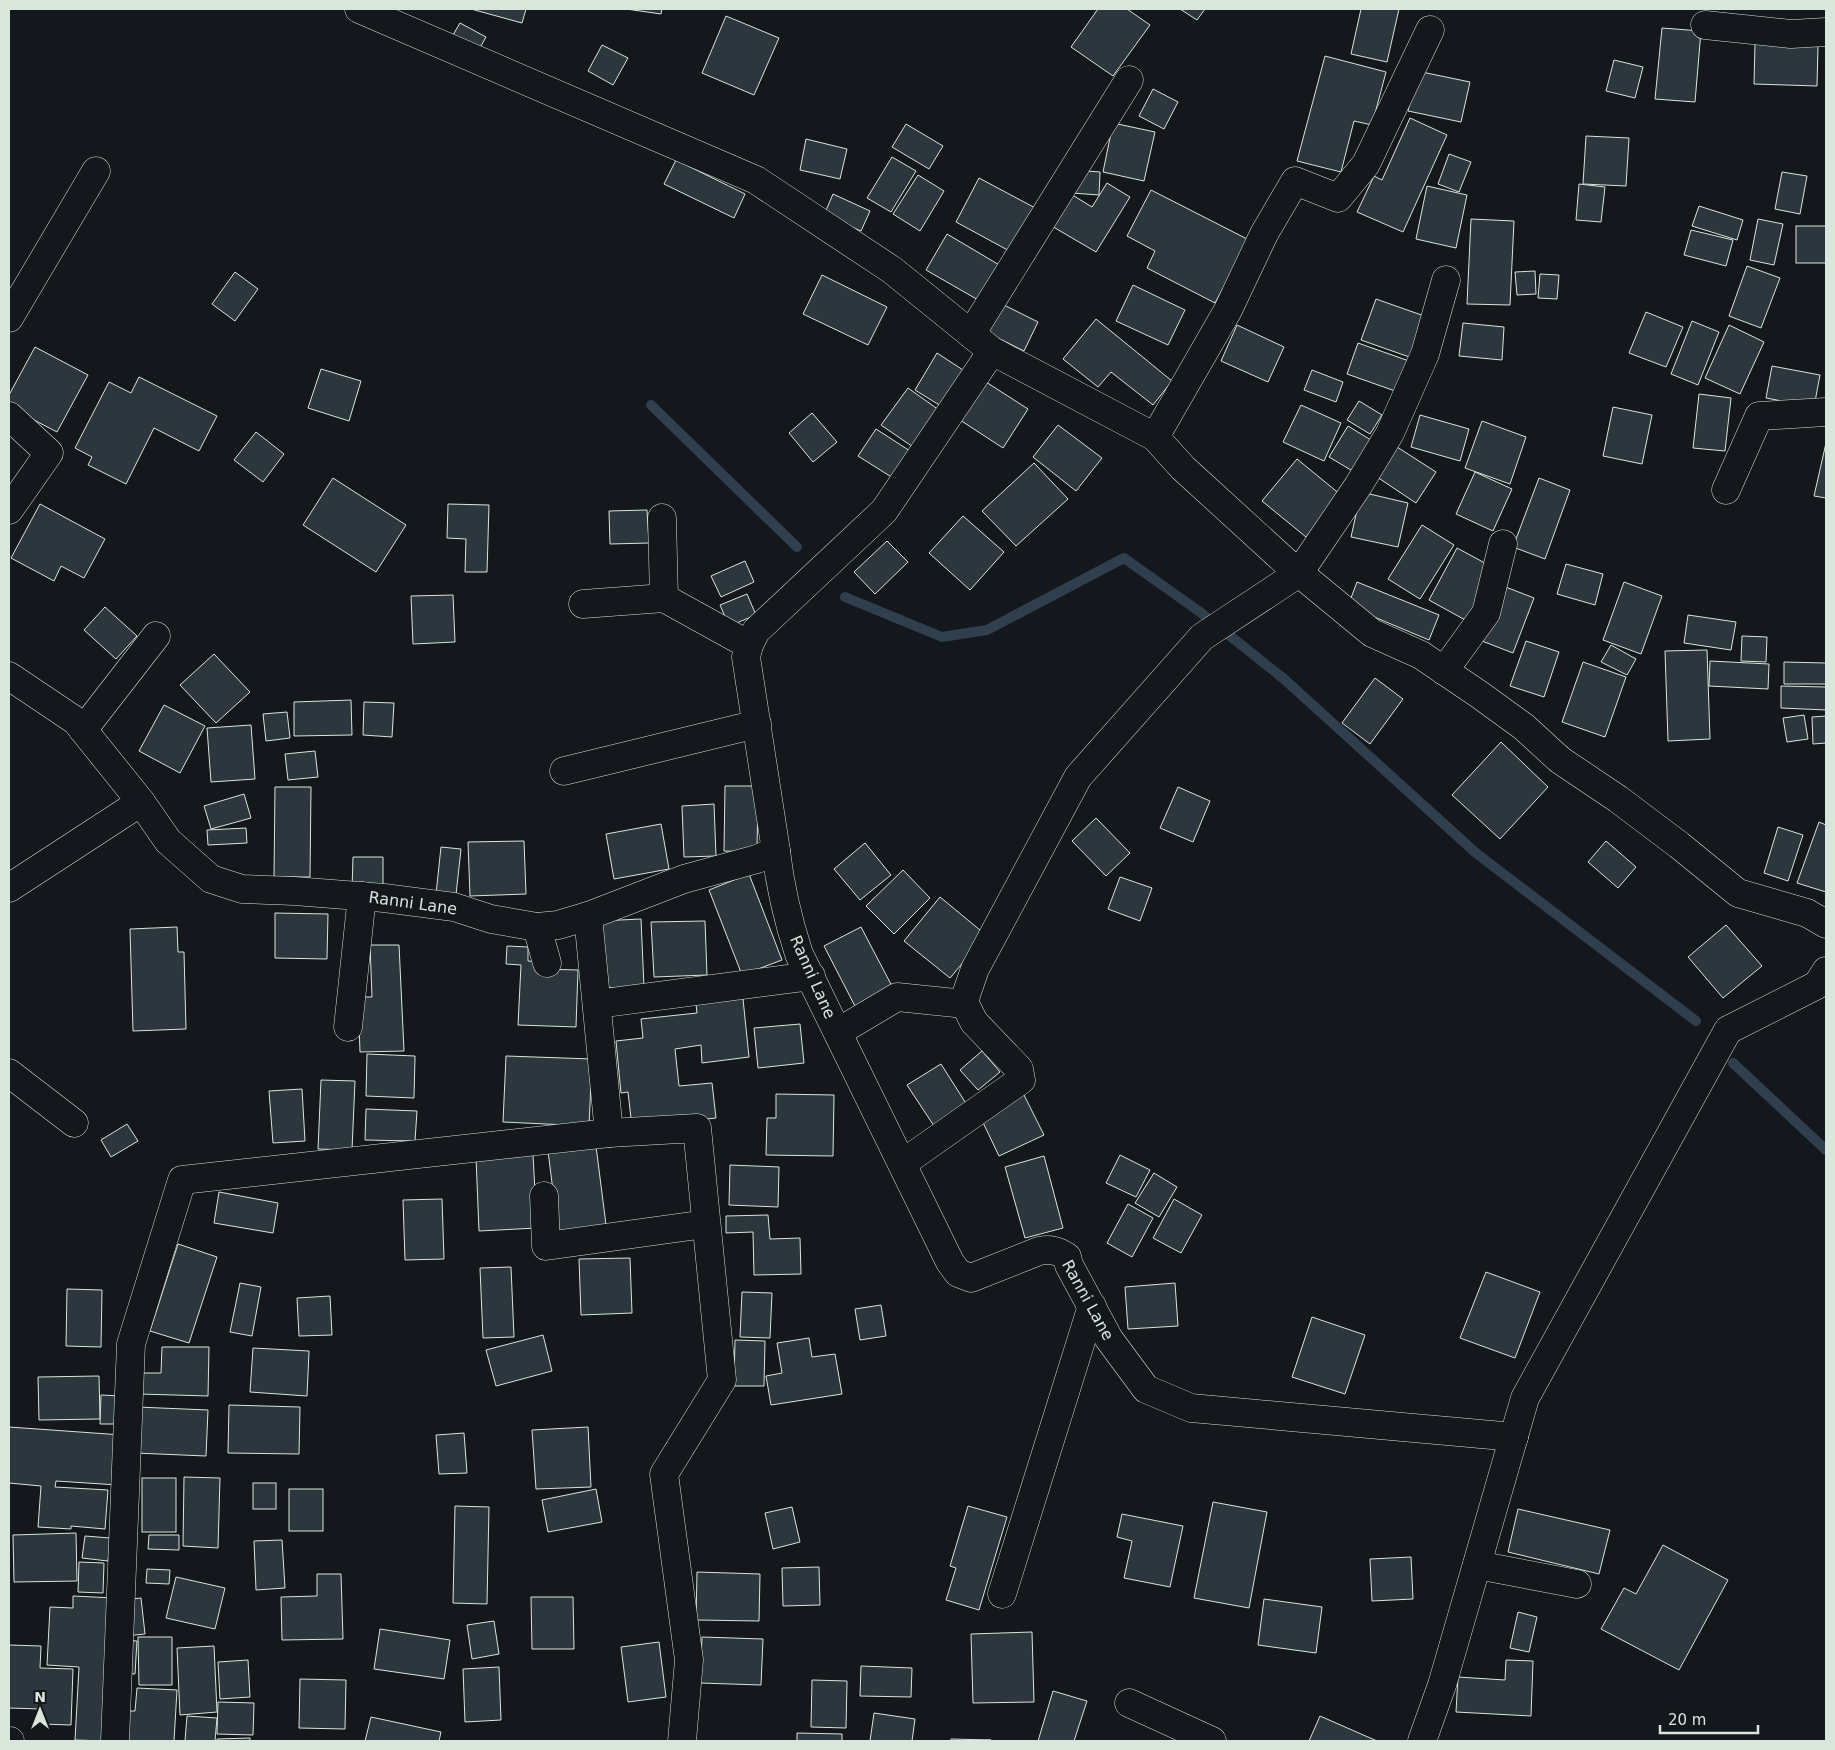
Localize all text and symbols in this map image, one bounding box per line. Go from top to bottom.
street label: Ranni Lane [368,887,458,919]
street label: Ranni Lane [786,932,840,1022]
street label: Ranni Lane [1058,1256,1118,1344]
north arrow [15,1685,65,1735]
text: N [34,1689,46,1705]
scale bar [1660,1702,1758,1734]
text: 20 m [1668,1711,1706,1729]

